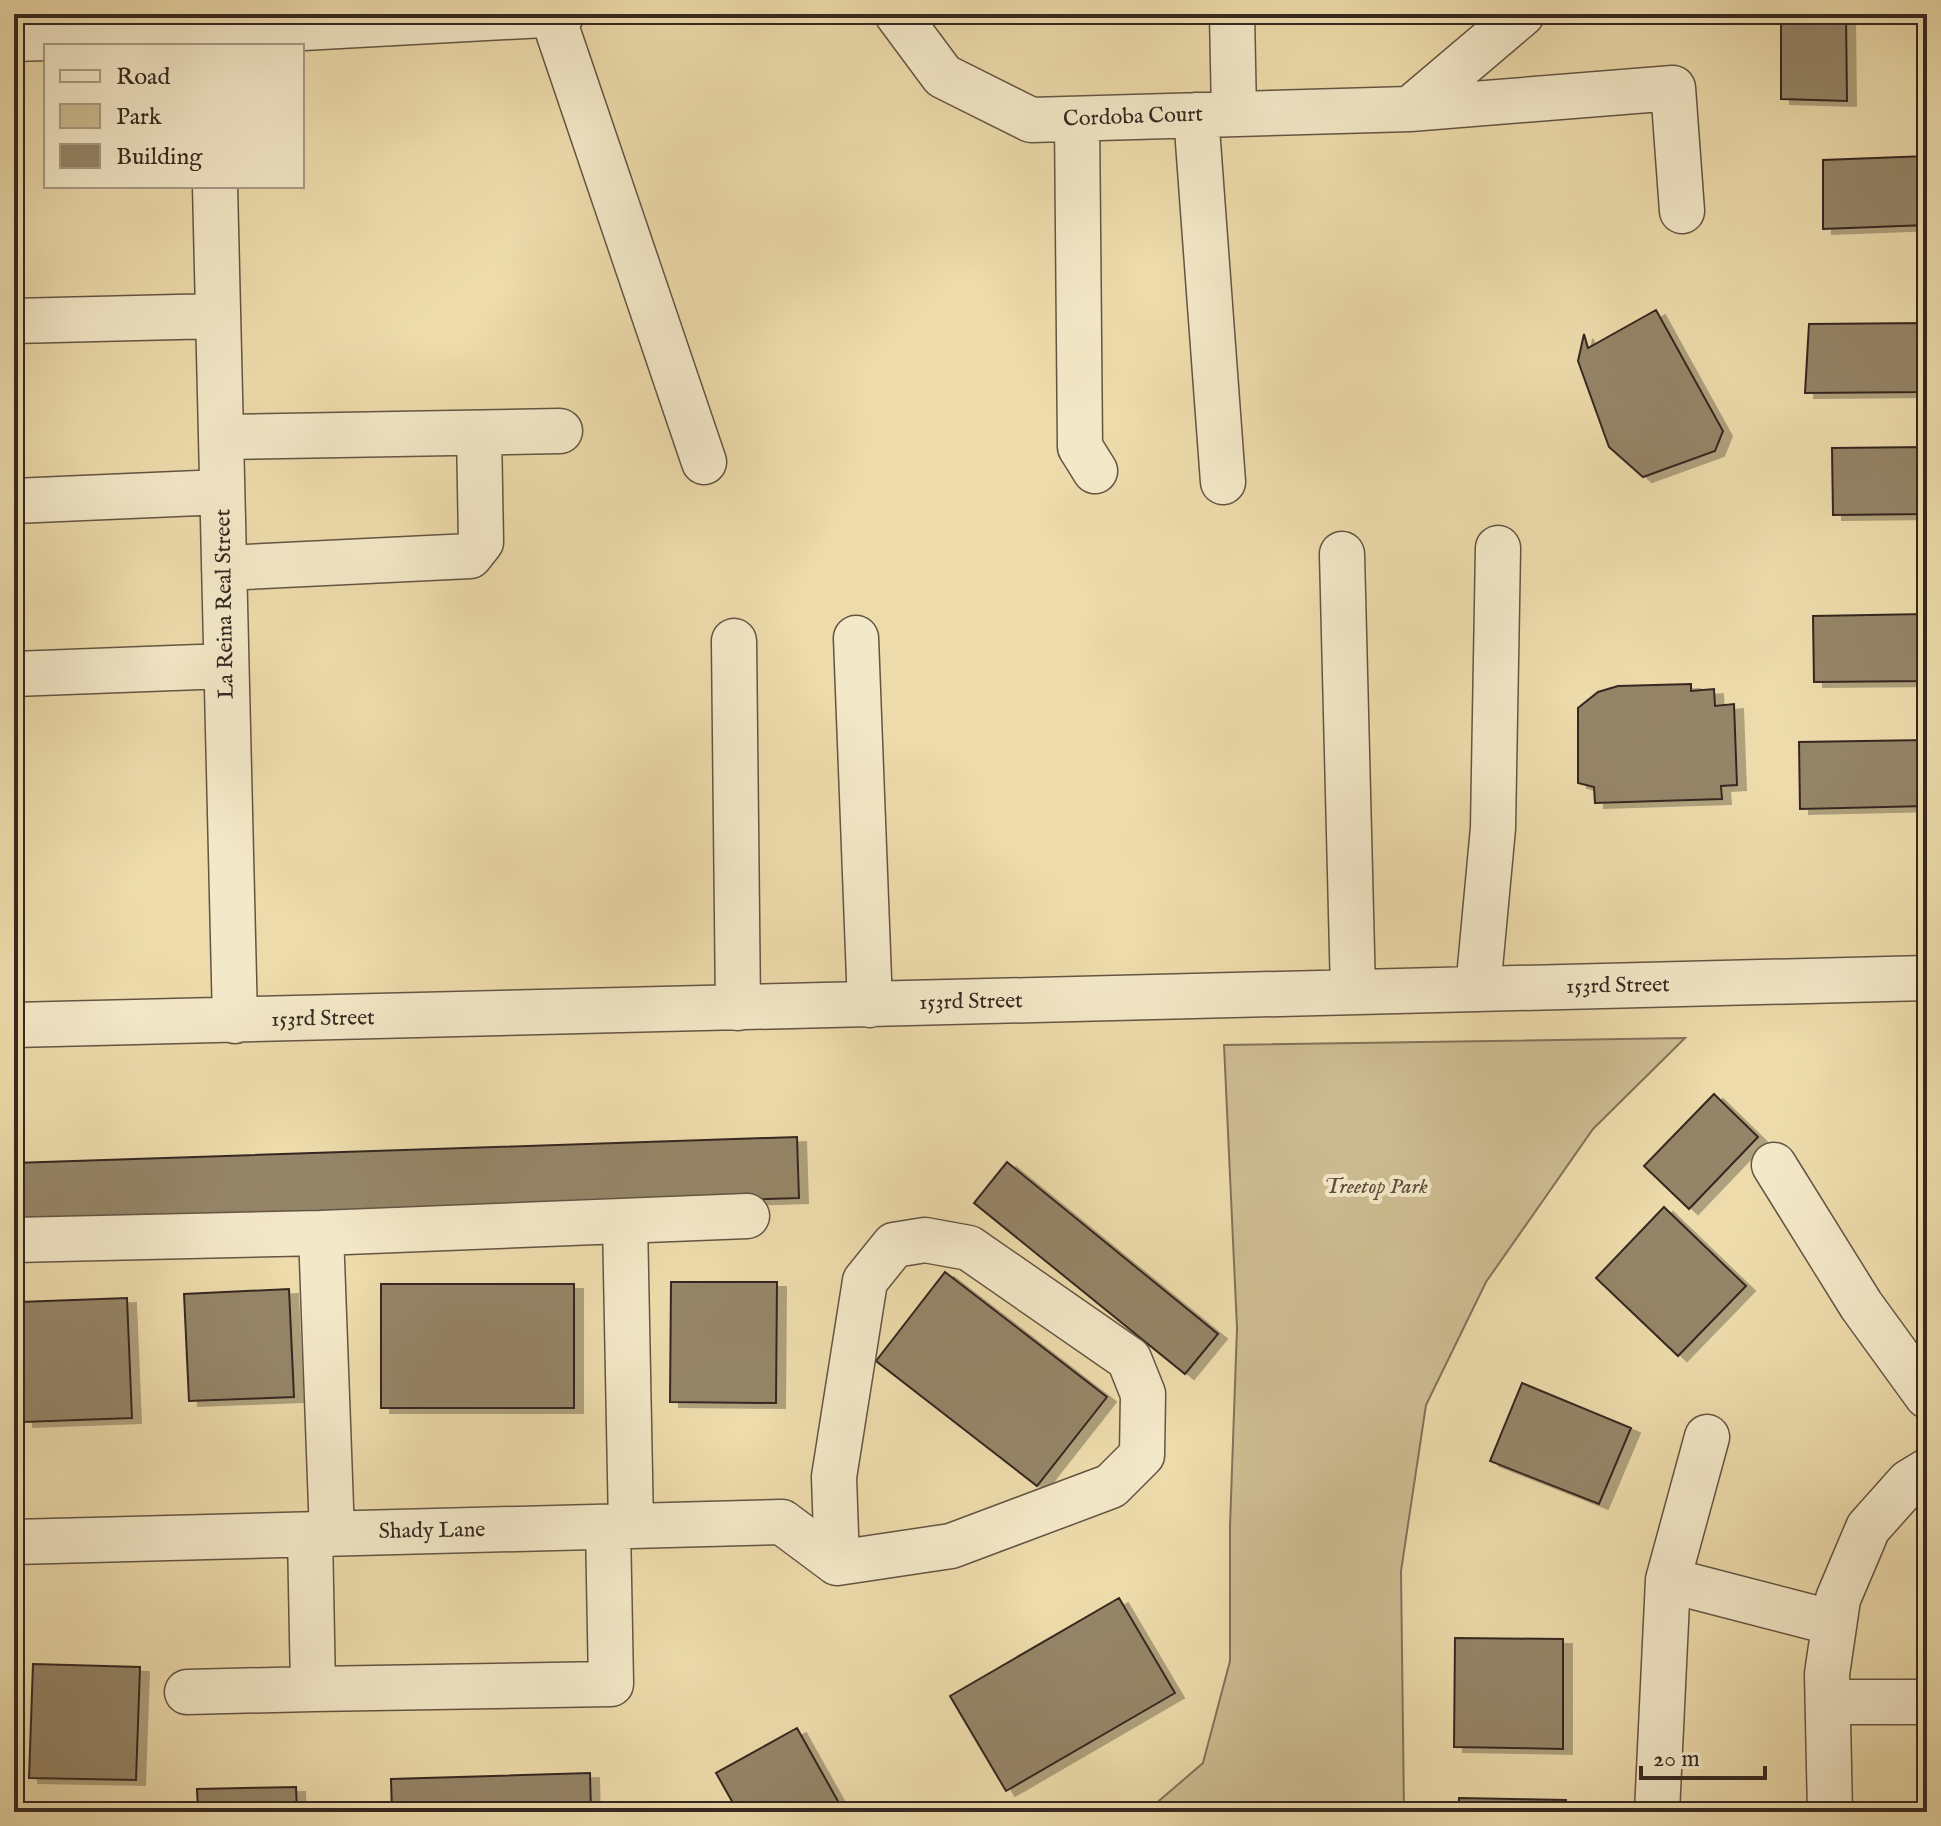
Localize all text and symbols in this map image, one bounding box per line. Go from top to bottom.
legend [44,44,304,188]
text: Road [116,62,170,93]
street label: Cordoba Court [1063,101,1204,133]
text: Park [116,102,162,133]
text: Building [116,142,203,173]
street label: La Reina Real Street [209,508,241,699]
street label: 153rd Street [1566,971,1671,1001]
street label: 153rd Street [919,987,1024,1017]
street label: 153rd Street [271,1004,376,1034]
park label: Treetop Park [1324,1173,1428,1201]
street label: Shady Lane [378,1516,486,1546]
scale bar [1641,1730,1765,1780]
text: 20 m [1653,1744,1700,1775]

